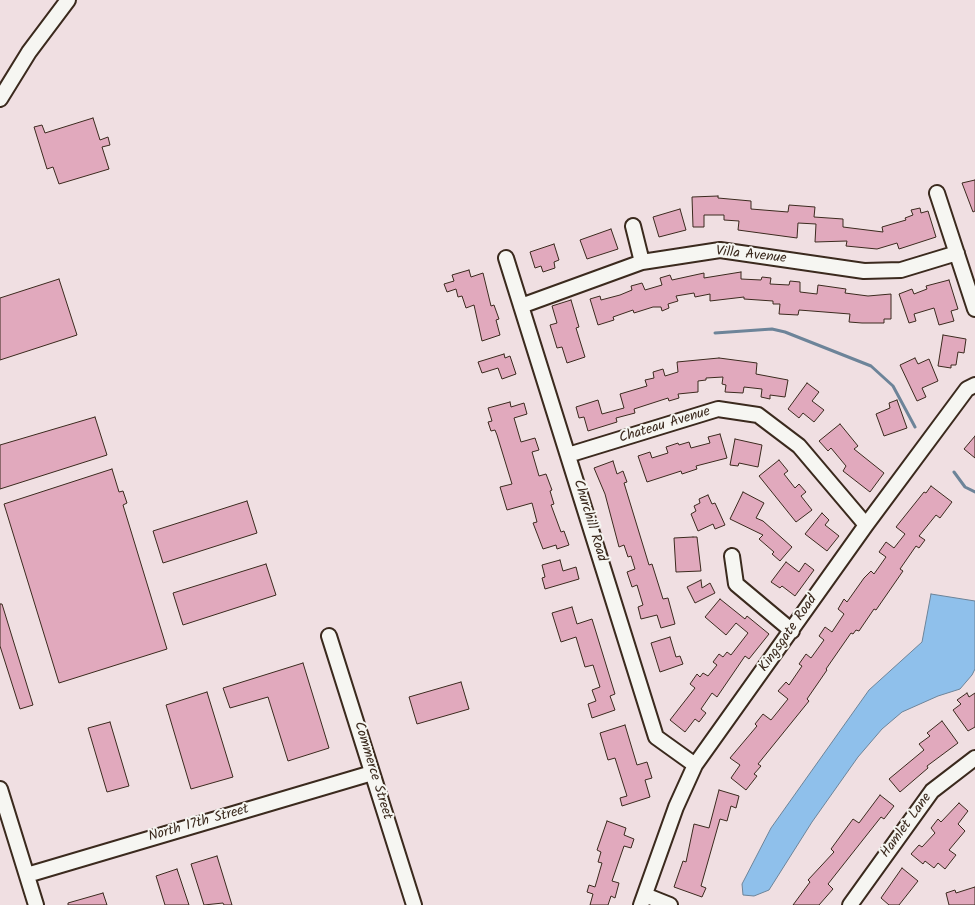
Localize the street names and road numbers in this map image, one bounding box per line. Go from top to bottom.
street label: Villa Avenue [715,244,787,268]
street label: Chateau Avenue [617,404,713,448]
street label: Churchill Road [569,478,609,564]
street label: Kingsgate Road [756,592,822,676]
street label: Commerce Street [349,720,395,822]
street label: Hamlet Lane [878,790,936,862]
street label: North 17th Street [147,802,251,846]

